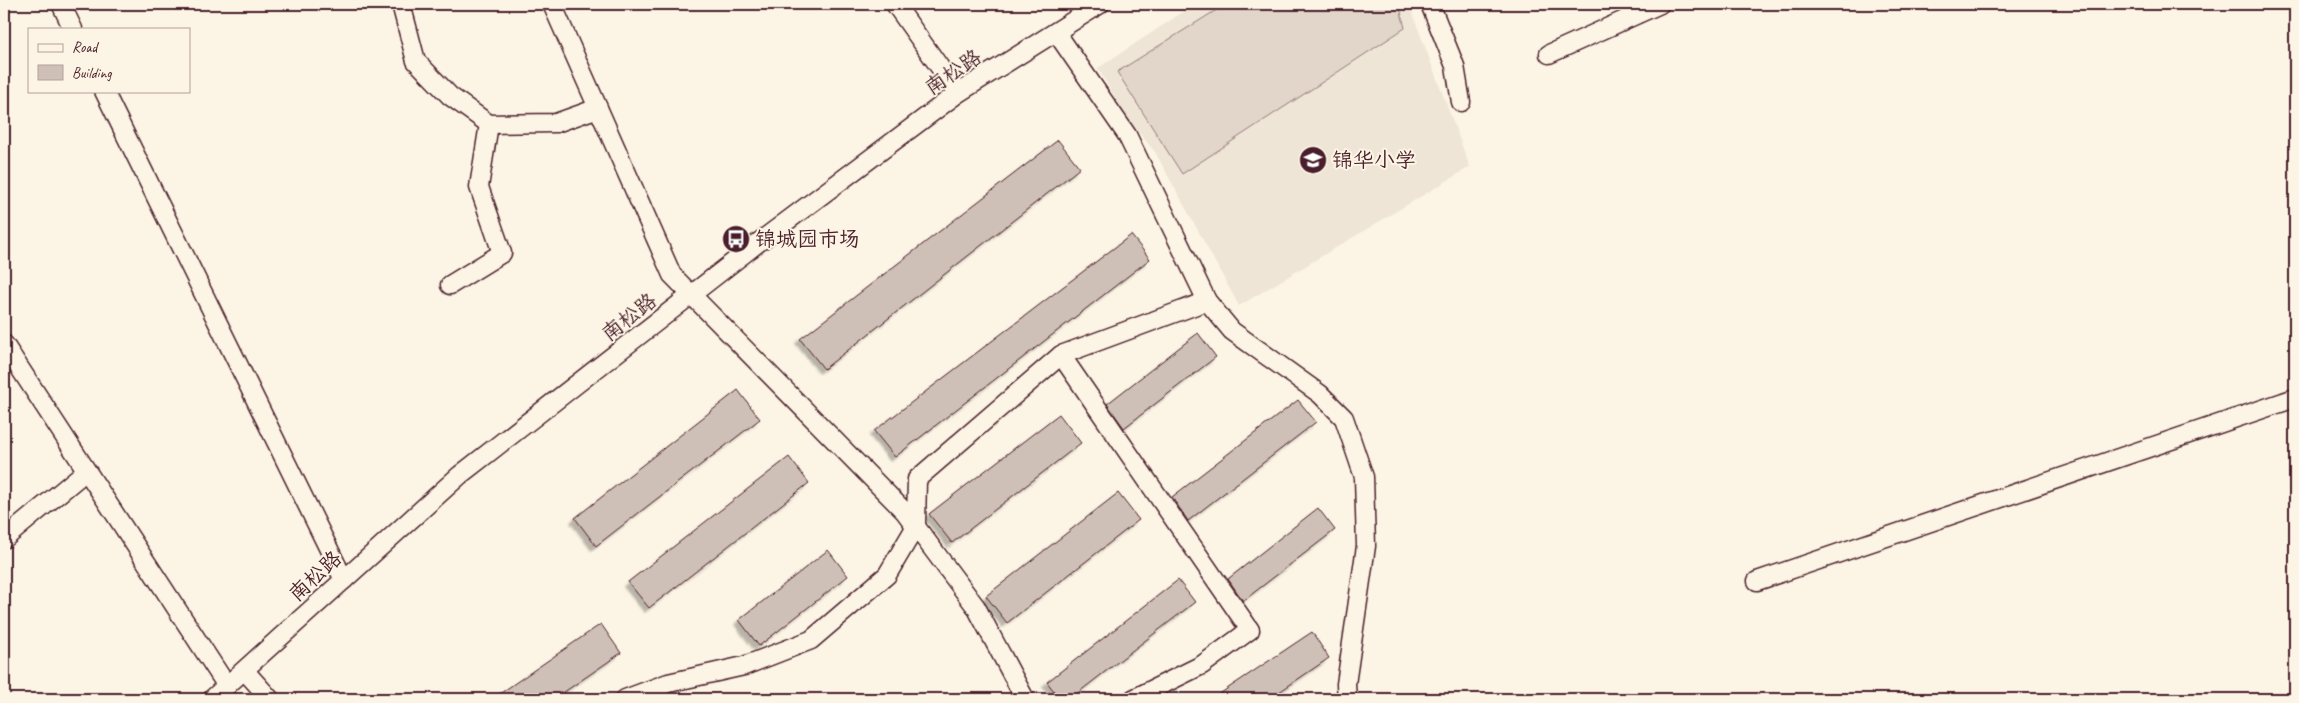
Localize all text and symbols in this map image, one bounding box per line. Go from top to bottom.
legend [28,28,190,92]
text: Road [72,38,99,57]
street label: 南松路 [920,44,986,100]
text: Building [72,64,112,83]
school or university icon: 锦华小学 [1298,145,1328,175]
place label: 锦华小学 [1332,147,1416,173]
bus stop icon: 锦城园市场 [721,224,751,254]
place label: 锦城园市场 [755,226,860,252]
street label: 南松路 [596,287,662,347]
street label: 南松路 [283,545,347,607]

